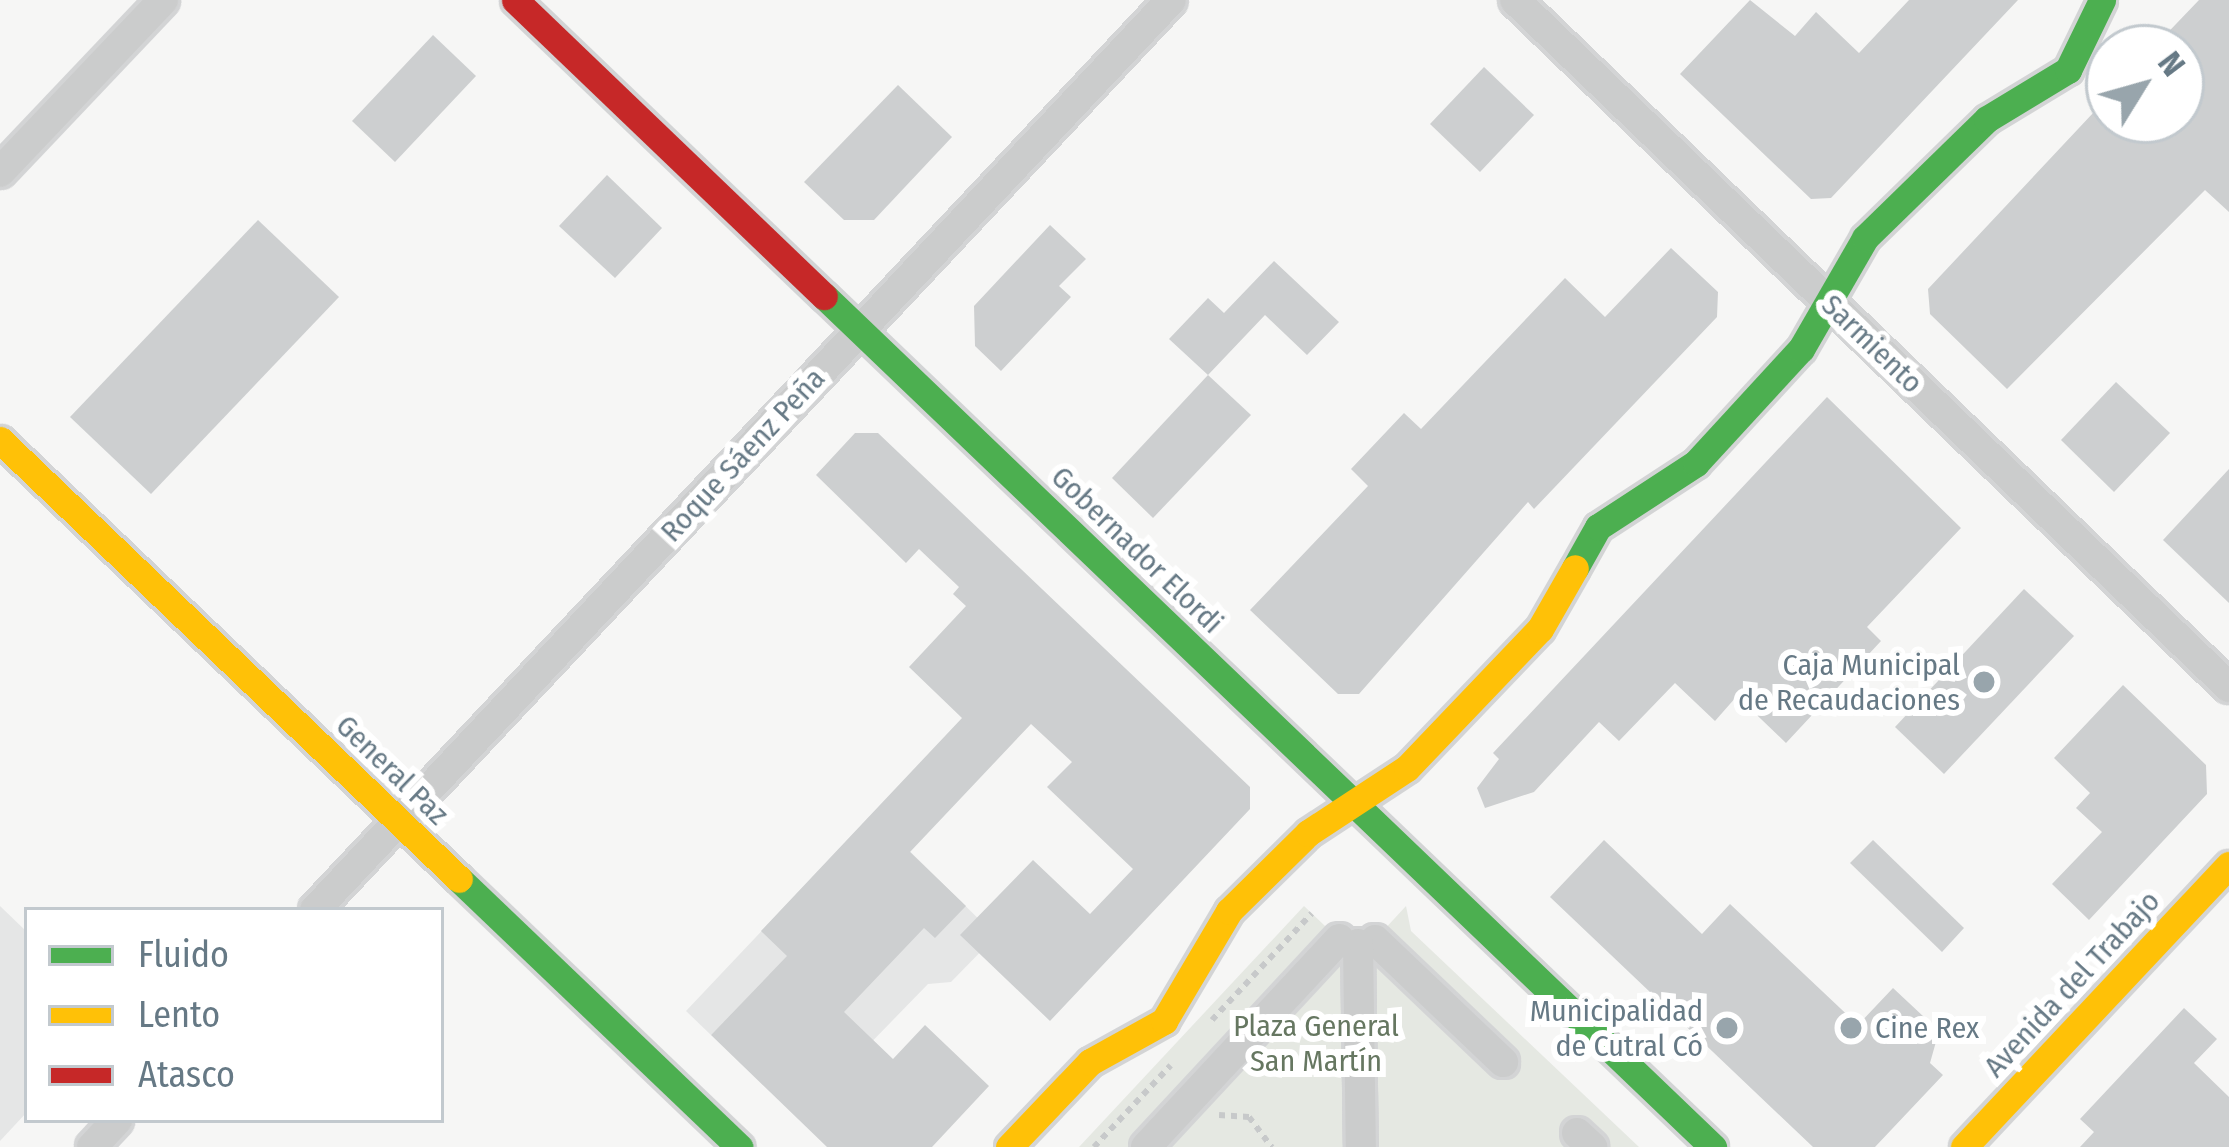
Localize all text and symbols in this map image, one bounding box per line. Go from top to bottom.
north arrow [2085,24,2205,144]
text: N [2149,44,2193,84]
street label: Sarmiento [1814,287,1930,401]
street label: Roque Sáenz Peña [653,361,833,549]
street label: Gobernador Elordi [1044,459,1230,641]
place label: Caja Municipal de Recaudaciones [1738,647,1960,718]
marker: Caja Municipal de Recaudaciones [1971,669,1997,695]
street label: General Paz [328,708,456,832]
street label: Avenida del Trabajo [1976,883,2168,1085]
legend [24,907,444,1123]
text: Fluido [138,933,229,977]
text: Lento [138,993,220,1037]
place label: Municipalidad de Cutral Có [1530,993,1703,1064]
park label: Plaza General San Martín [1233,1008,1399,1078]
place label: Cine Rex [1875,1010,1979,1046]
marker: Municipalidad de Cutral Có [1714,1015,1740,1041]
marker: Cine Rex [1838,1015,1864,1041]
text: Atasco [138,1053,235,1097]

